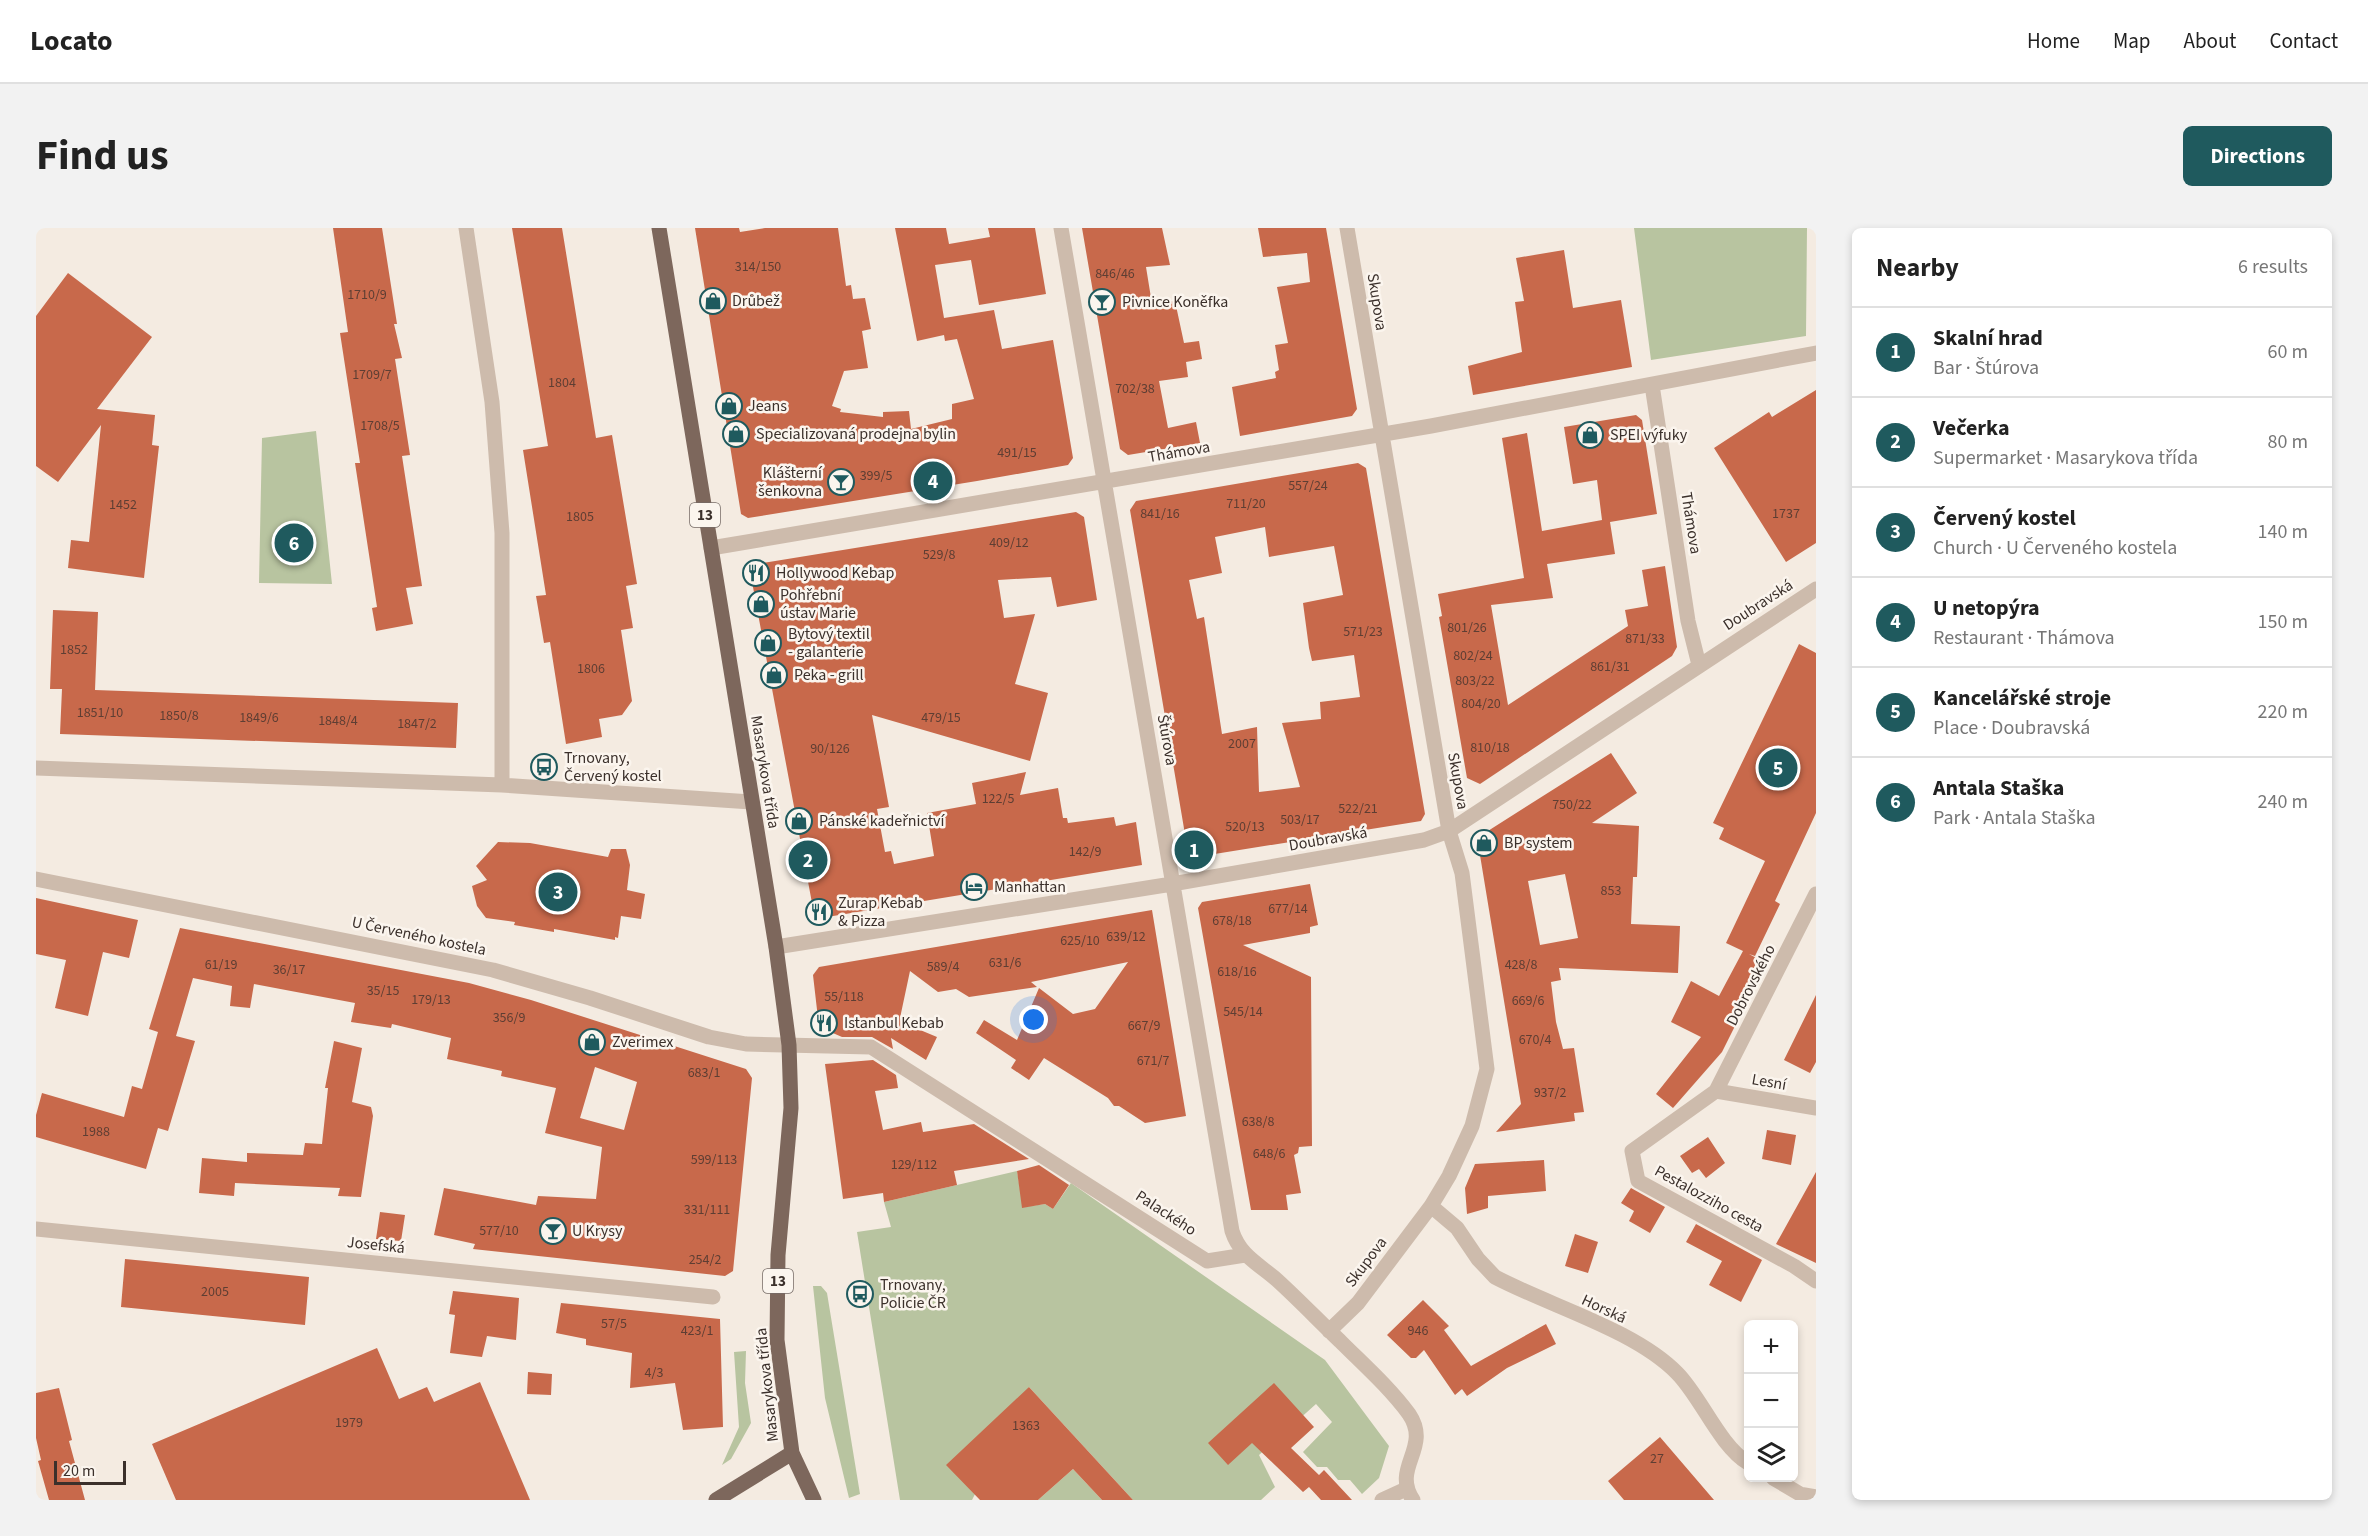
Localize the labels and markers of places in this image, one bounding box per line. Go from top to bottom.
shop icon: Drůbež [698,286,728,316]
bar icon: Pivnice Koněfka [1087,287,1117,317]
place label: Drůbež [732,290,780,312]
place label: Pivnice Koněfka [1122,291,1228,313]
shop icon: Jeans [714,391,744,421]
place label: Jeans [748,395,787,417]
shop icon: Specializovaná prodejna bylin [721,419,751,449]
shop icon: SPEI výfuky [1575,420,1605,450]
place label: Specializovaná prodejna bylin [756,423,956,445]
place label: SPEI výfuky [1610,424,1688,446]
pin: 4 [914,458,952,504]
place label: Klášterní šenkovna [758,462,823,502]
bar icon: Klášterní šenkovna [826,467,856,497]
pin: 6 [274,520,314,566]
restaurant icon: Hollywood Kebap [741,558,771,588]
place label: Hollywood Kebap [776,562,894,584]
place label: Pohřební ústav Marie [780,584,856,624]
shop icon: Pohřební ústav Marie [746,589,776,619]
place label: Bytový textil - galanterie [788,623,870,663]
shop icon: Bytový textil - galanterie [753,628,783,658]
shop icon: Peka - grill [759,660,789,690]
place label: Peka - grill [794,664,864,686]
pin: 5 [1758,746,1798,790]
place label: Trnovany, Červený kostel [564,747,662,787]
bus stop icon: Trnovany, Červený kostel [529,752,559,782]
shop icon: Pánské kadeřnictví [784,806,814,836]
place label: Pánské kadeřnictví [819,810,946,832]
pin: 1 [1174,828,1214,872]
shop icon: BP system [1469,828,1499,858]
place label: BP system [1504,832,1573,854]
pin: 2 [788,838,828,882]
pin: 3 [538,870,578,914]
hotel icon: Manhattan [959,872,989,902]
place label: Manhattan [994,876,1066,898]
place label: Zurap Kebab & Pizza [838,892,923,932]
restaurant icon: Zurap Kebab & Pizza [804,897,834,927]
restaurant icon: Istanbul Kebab [809,1008,839,1038]
place label: Istanbul Kebab [844,1012,944,1034]
shop icon: Zverimex [577,1027,607,1057]
place label: Zverimex [612,1031,673,1053]
bar icon: U Krysy [538,1216,568,1246]
place label: U Krysy [572,1220,623,1242]
place label: Trnovany, Policie ČR [880,1274,946,1314]
bus stop icon: Trnovany, Policie ČR [845,1279,875,1309]

